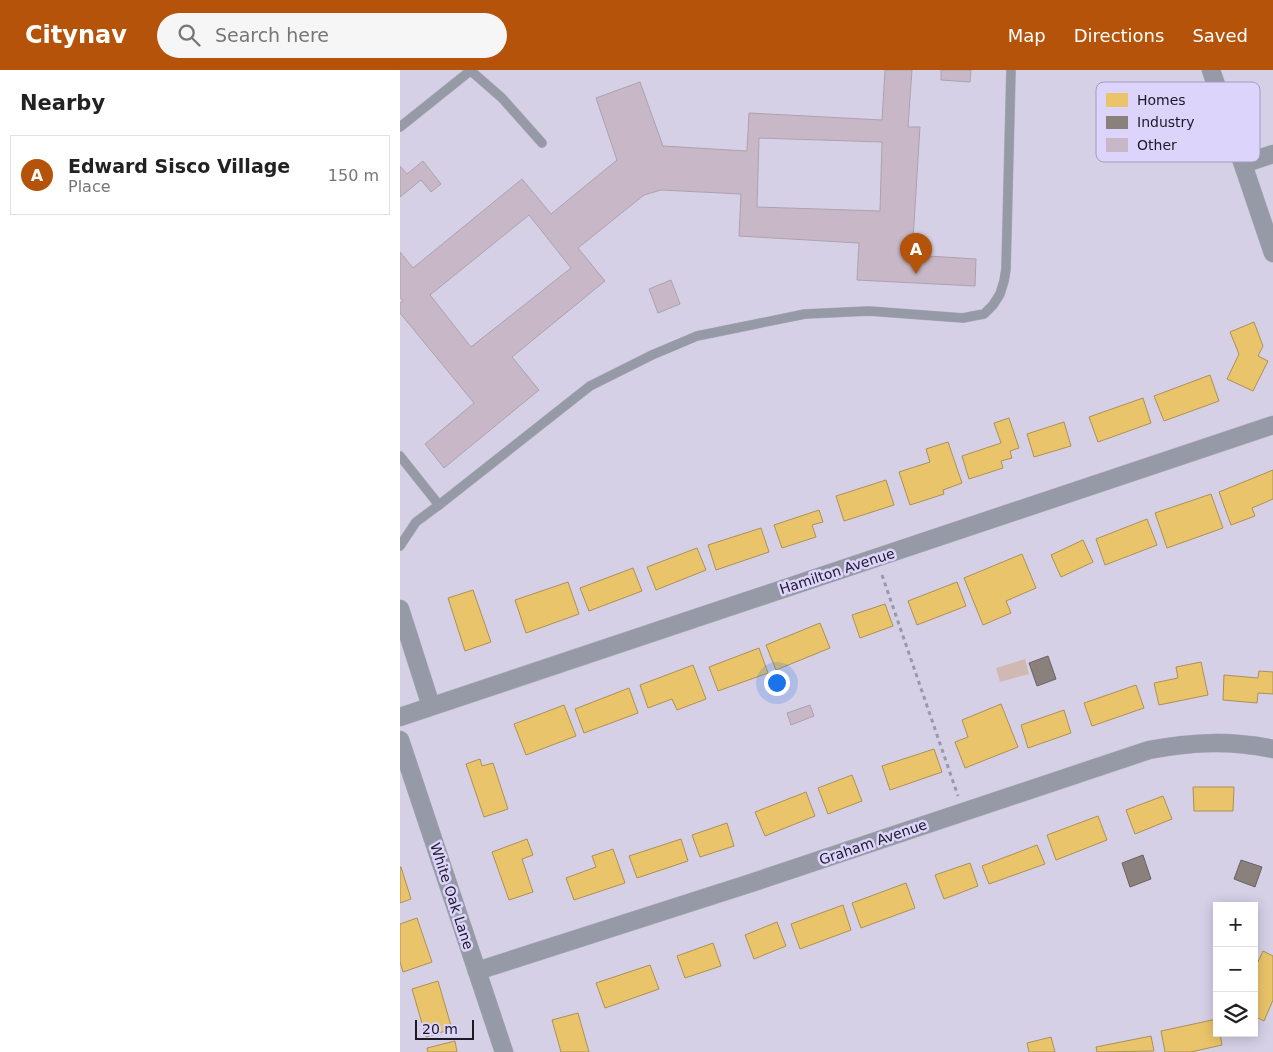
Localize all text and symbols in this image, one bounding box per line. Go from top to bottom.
search box [157,13,507,58]
text: Citynav [25,21,127,49]
icon: search [175,21,203,49]
text: Search here [215,24,329,46]
text: Map [1008,25,1046,46]
text: Directions [1074,25,1164,46]
text: Saved [1192,25,1248,46]
legend [1096,82,1260,162]
text: Nearby [20,91,105,115]
text: Homes [1137,92,1186,108]
text: Industry [1137,114,1195,130]
text: Other [1137,137,1177,153]
text: Edward Sisco Village [68,155,290,177]
text: A [31,166,43,185]
text: 150 m [328,166,379,185]
text: Place [68,177,111,196]
pin: A [900,233,932,274]
street label: Hamilton Avenue [778,545,896,597]
your location [764,670,790,696]
street label: Graham Avenue [817,816,929,868]
street label: White Oak Lane [427,841,477,951]
map controls [1213,902,1258,1037]
button: + [1213,902,1258,947]
button: − [1213,947,1258,992]
button: layers [1213,992,1258,1037]
scale bar [415,1017,474,1040]
text: 20 m [422,1021,458,1037]

